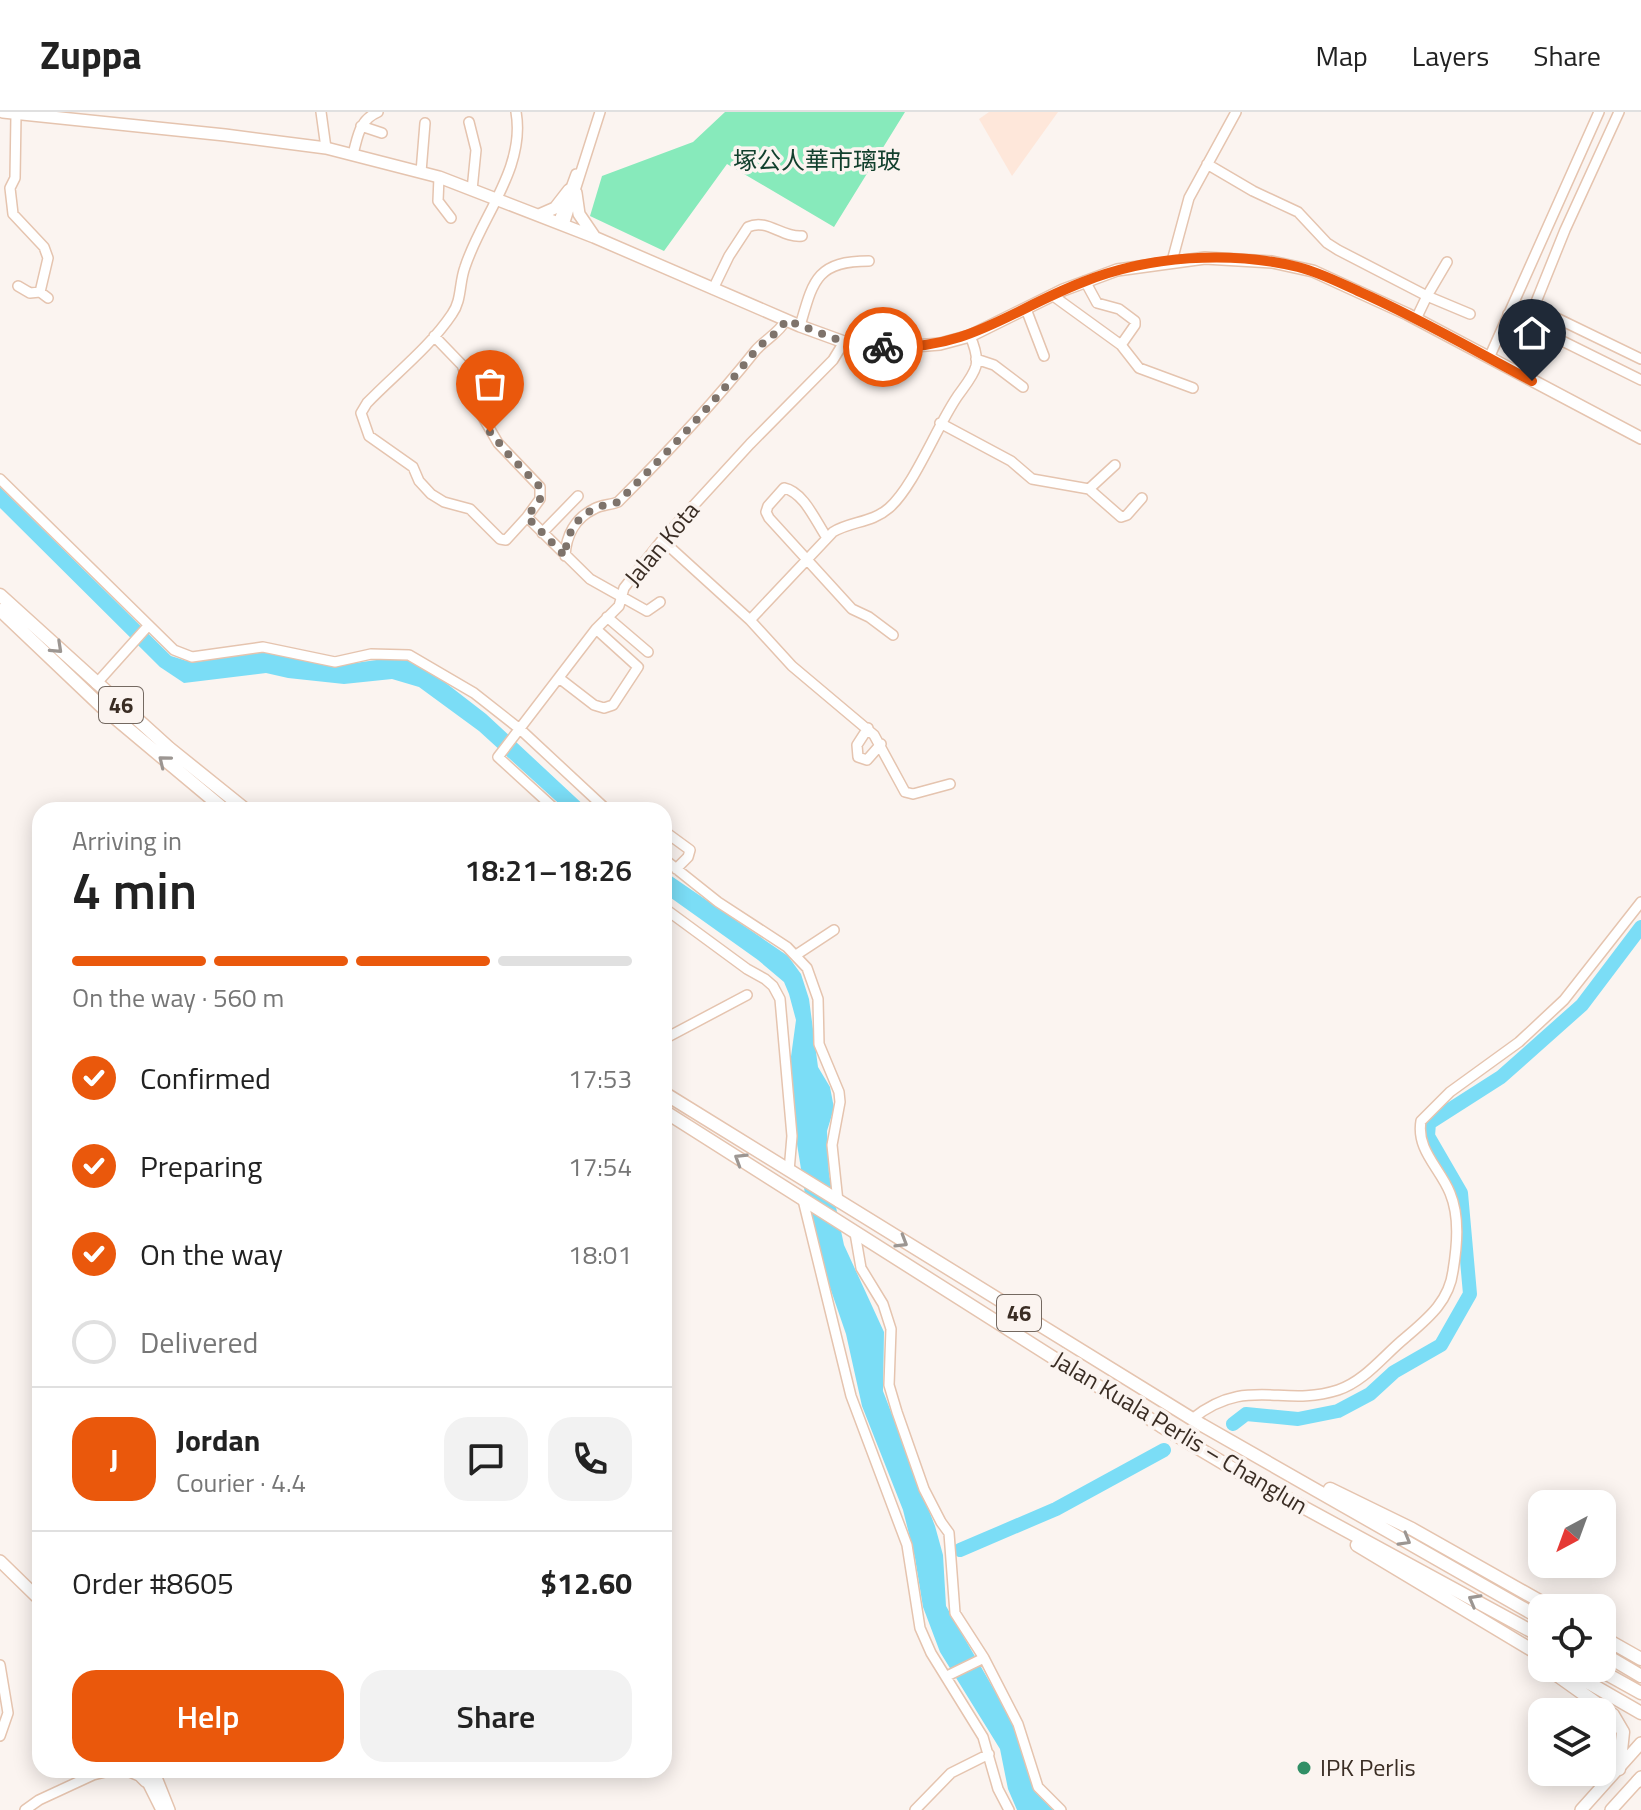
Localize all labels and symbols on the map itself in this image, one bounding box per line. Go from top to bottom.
park label: 塚公人華市璃玻 [733,142,901,178]
pin [1498,299,1566,381]
courier [843,307,923,387]
pin [456,350,524,432]
street label: Jalan Kota [615,493,707,594]
one-way arrow [48,639,62,654]
road number: 46 [99,687,143,723]
one-way arrow [158,756,173,770]
one-way arrow [734,1154,748,1169]
one-way arrow [893,1232,908,1247]
road number: 46 [997,1295,1041,1331]
street label: Jalan Kuala Perlis – Changlun [1046,1341,1315,1523]
north arrow [1528,1490,1616,1578]
one-way arrow [1396,1530,1411,1546]
one-way arrow [1468,1594,1482,1610]
place label: IPK Perlis [1320,1749,1416,1785]
marker: IPK Perlis [1295,1759,1313,1777]

